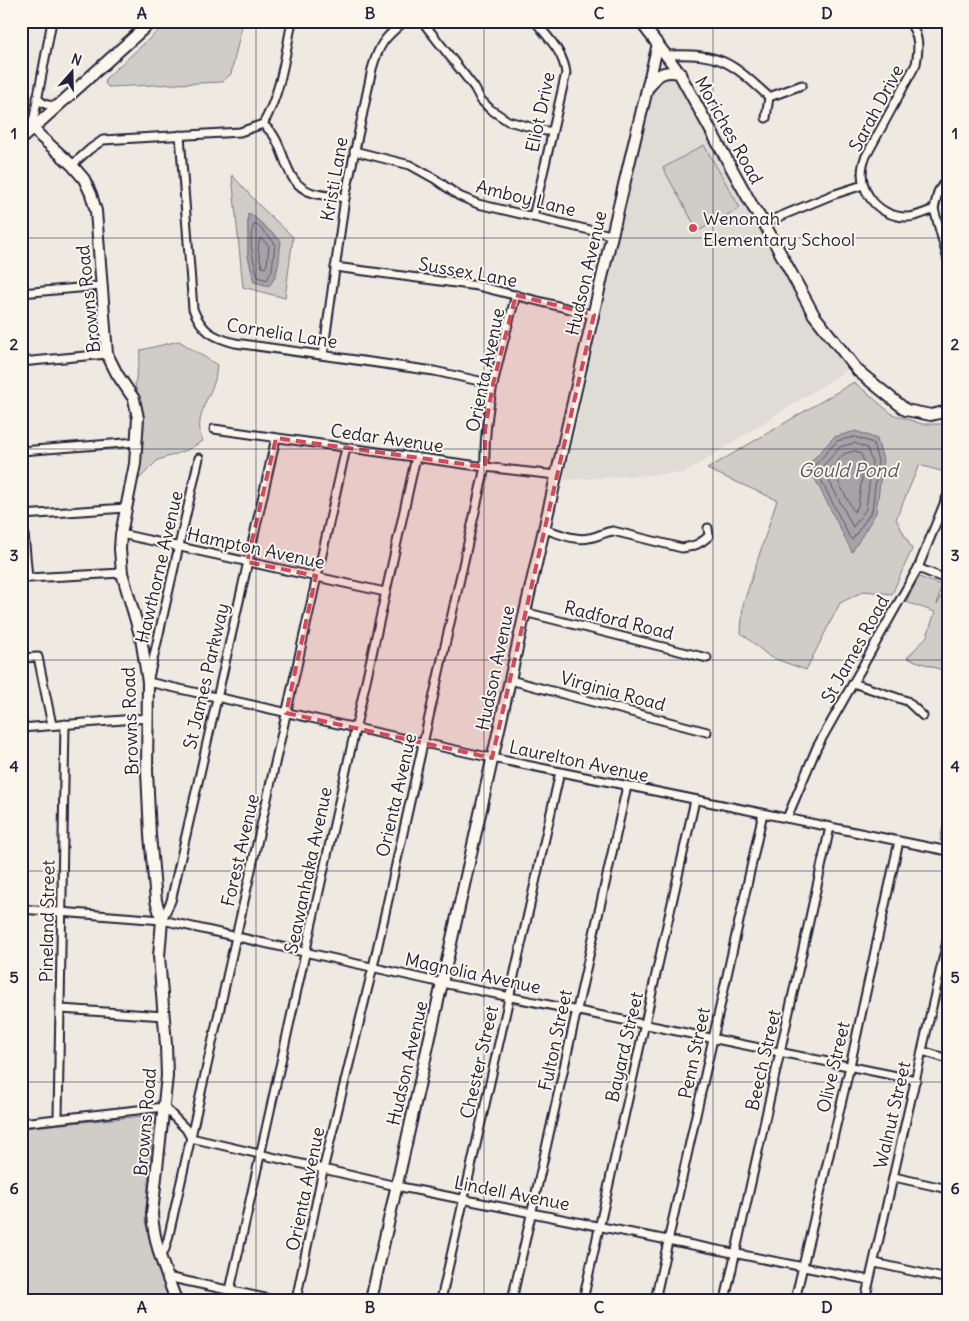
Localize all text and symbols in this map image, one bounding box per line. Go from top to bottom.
text: A [137,3,147,23]
text: B [365,3,376,23]
text: C [594,3,605,23]
text: D [821,3,833,23]
north arrow [48,48,98,98]
text: N [69,50,84,70]
street label: Sarah Drive [844,61,908,155]
street label: Eliot Drive [520,70,560,154]
street label: Moriches Road [690,72,768,188]
text: 1 [11,123,17,143]
text: 1 [952,123,958,143]
street label: Kristi Lane [315,135,353,223]
street label: Amboy Lane [474,175,578,221]
place label: Wenonah Elementary School [703,207,855,251]
street label: Hudson Avenue [560,208,612,338]
marker: Wenonah Elementary School [687,222,699,234]
street label: Browns Road [71,244,105,354]
street label: Sussex Lane [417,252,519,292]
street label: Orienta Avenue [461,306,509,434]
street label: Cornelia Lane [225,313,339,353]
text: 2 [10,334,19,354]
text: 2 [951,334,960,354]
street label: Cedar Avenue [329,419,445,457]
water label: Gould Pond [798,458,900,482]
street label: Hawthorne Avenue [130,488,188,646]
street label: Hampton Avenue [185,522,327,574]
text: 3 [9,545,19,565]
text: 3 [950,545,960,565]
street label: St James Road [816,591,894,707]
street label: Radford Road [562,595,677,645]
street label: St James Parkway [178,601,234,751]
street label: Hudson Avenue [471,603,519,733]
street label: Browns Road [117,666,143,776]
street label: Virginia Road [558,666,668,716]
street label: Orienta Avenue [371,731,421,859]
street label: Laurelton Avenue [507,735,651,787]
text: 4 [9,756,19,776]
text: 4 [950,756,960,776]
street label: Seawanhaka Avenue [279,785,337,955]
street label: Forest Avenue [216,791,264,909]
street label: Pineland Street [34,859,60,983]
street label: Magnolia Avenue [403,947,543,999]
text: 5 [9,967,19,987]
text: 5 [950,967,960,987]
street label: Fulton Street [533,987,577,1093]
street label: Bayard Street [600,990,648,1104]
street label: Hudson Avenue [381,998,433,1128]
street label: Chester Street [455,1003,503,1121]
street label: Penn Street [673,1005,715,1101]
street label: Beech Street [740,1007,786,1113]
street label: Olive Street [811,1019,855,1115]
street label: Walnut Street [868,1059,916,1171]
street label: Browns Road [129,1067,161,1177]
street label: Orienta Avenue [281,1125,329,1253]
street label: Lindell Avenue [452,1171,572,1215]
text: 6 [9,1178,19,1198]
text: 6 [950,1178,960,1198]
text: A [137,1297,147,1317]
text: B [365,1297,376,1317]
text: C [594,1297,605,1317]
text: D [821,1297,833,1317]

